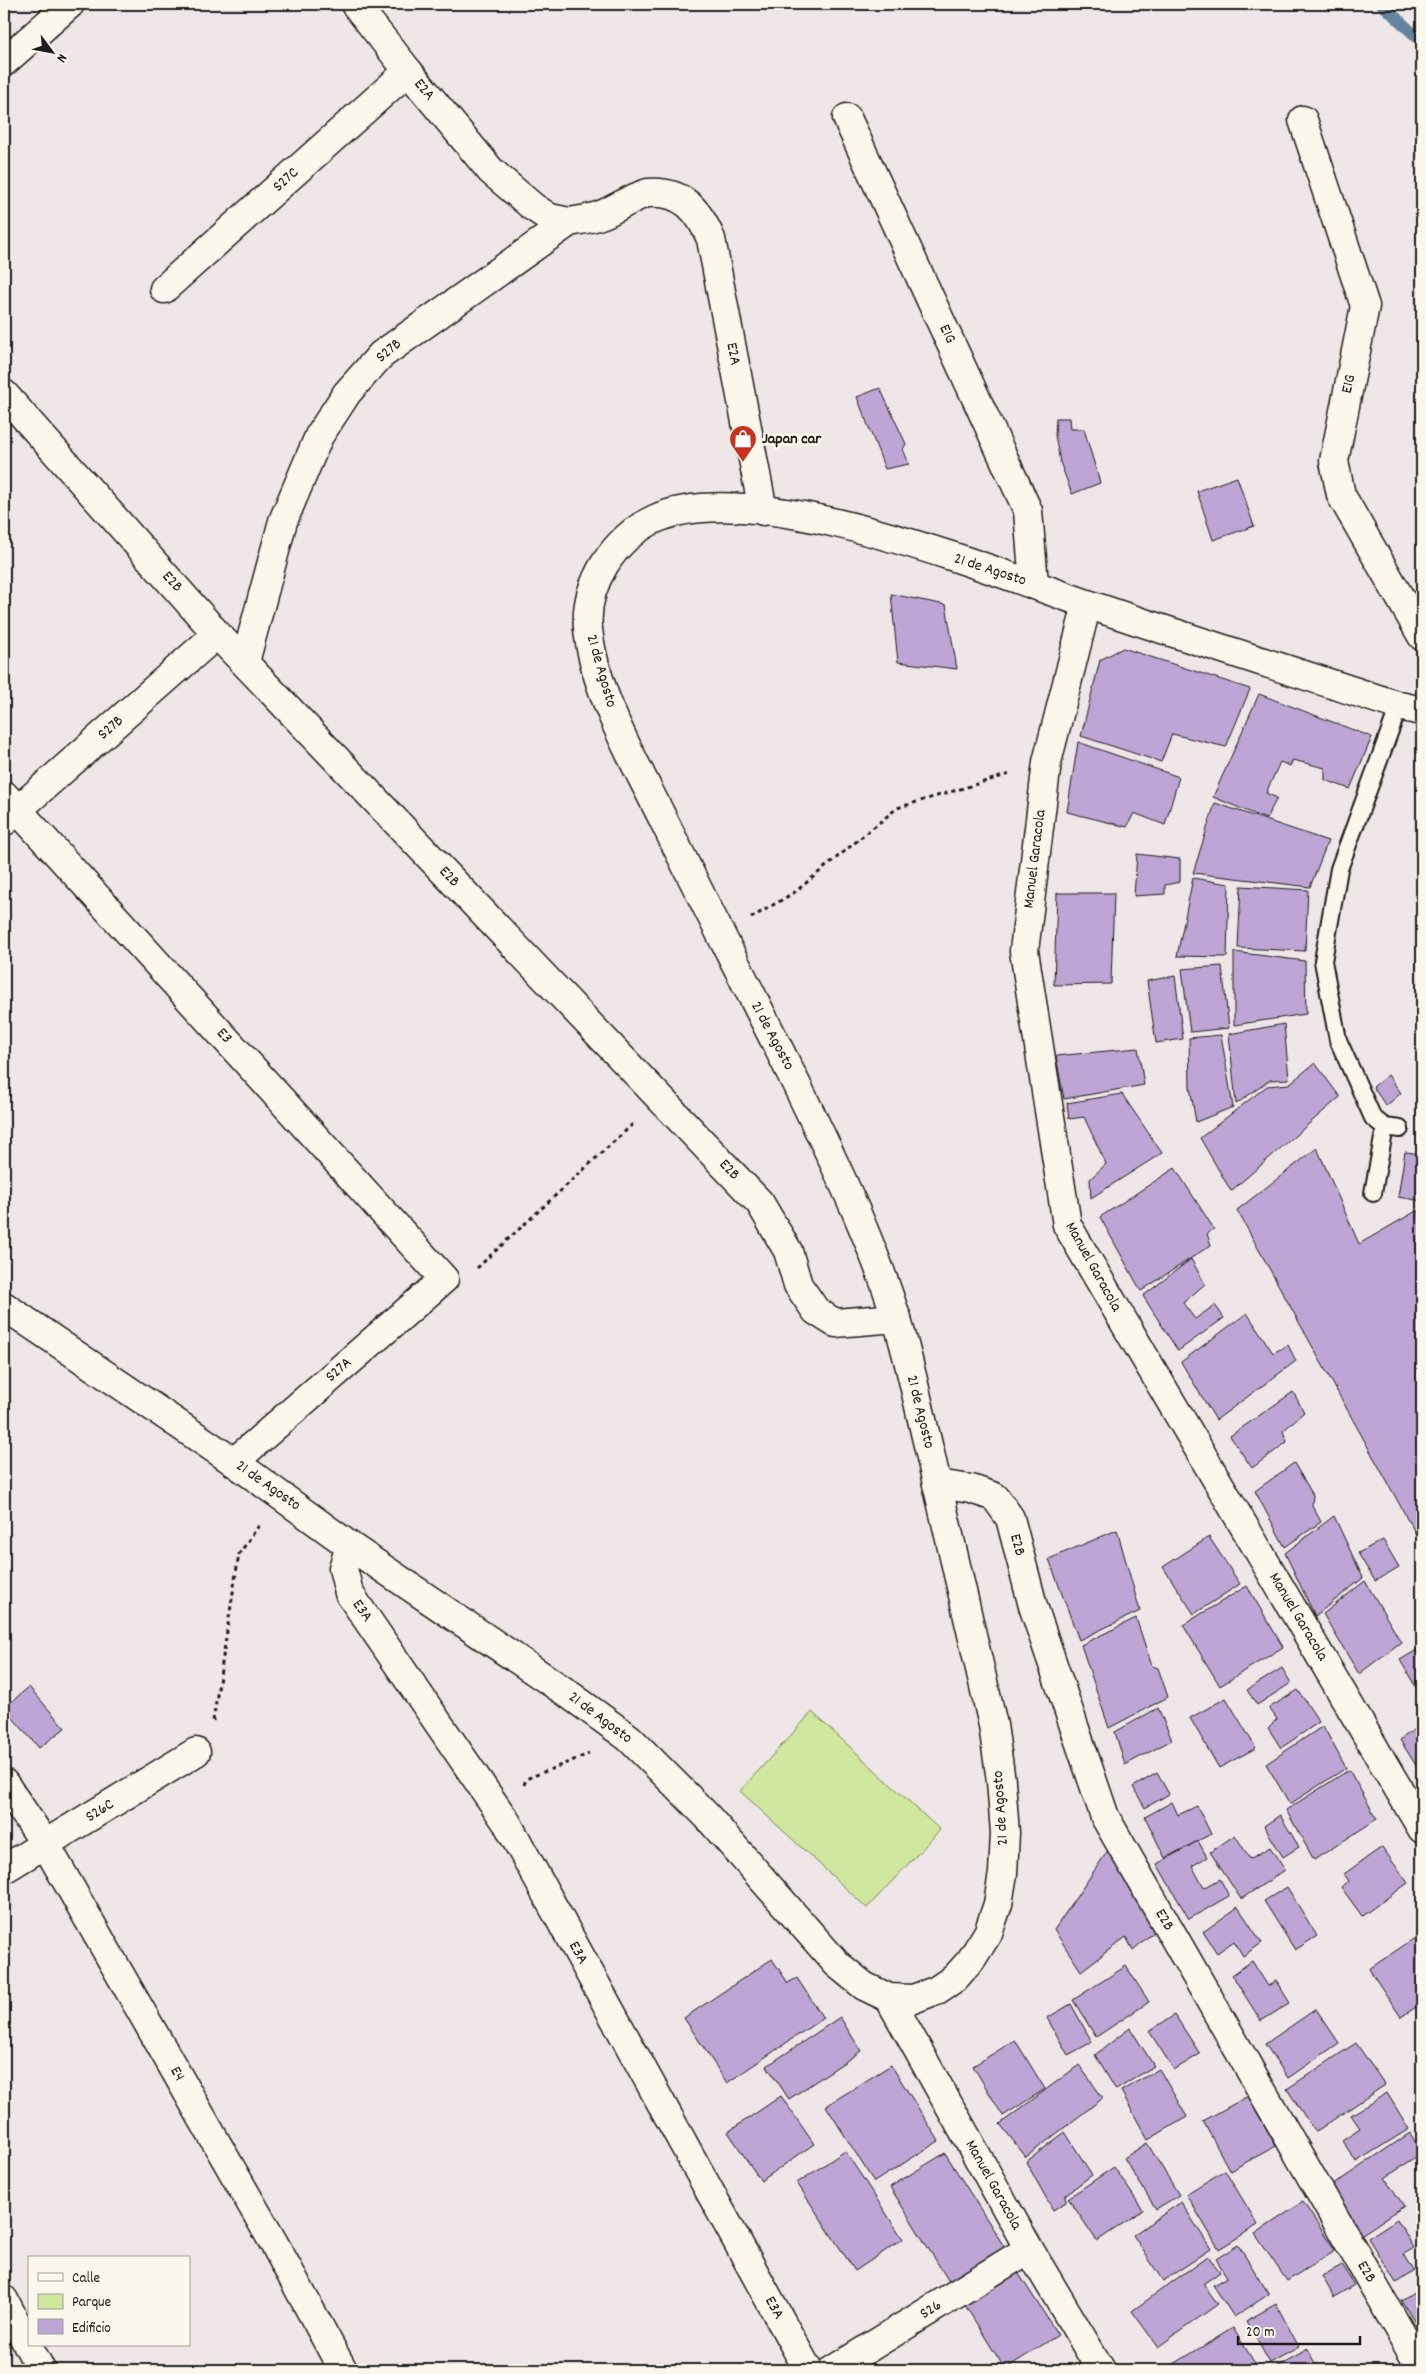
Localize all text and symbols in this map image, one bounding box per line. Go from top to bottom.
north arrow [28,28,78,78]
text: N [51,50,72,66]
street label: E2A [408,74,440,106]
street label: S27C [268,162,304,198]
street label: E1G [933,321,961,347]
street label: S27B [371,333,407,369]
street label: E2A [720,341,747,368]
street label: E1G [1336,372,1362,396]
shop icon: Japan car [728,424,758,463]
place label: Japan car [762,428,822,451]
street label: 21 de Agosto [951,547,1029,593]
street label: E2B [156,566,188,598]
street label: 21 de Agosto [580,632,622,710]
street label: S27B [93,710,129,746]
street label: Manuel Garacola [1018,808,1053,910]
street label: E2B [433,861,465,893]
street label: 21 de Agosto [744,997,800,1075]
street label: E3 [211,1023,237,1049]
street label: E2B [713,1154,745,1186]
street label: Manuel Garacola [1059,1218,1127,1317]
street label: S27A [321,1352,358,1388]
street label: 21 de Agosto [900,1373,940,1451]
street label: 21 de Agosto [231,1455,305,1517]
street label: E2B [1003,1531,1031,1559]
street label: Manuel Garacola [1262,1568,1334,1666]
street label: E3A [346,1595,378,1627]
street label: 21 de Agosto [563,1686,637,1750]
street label: 21 de Agosto [987,1770,1015,1846]
street label: S26C [81,1793,119,1829]
street label: E2B [1149,1905,1179,1935]
street label: E3A [562,1937,594,1969]
street label: E4 [164,2062,190,2086]
street label: Manuel Garacola [959,2136,1027,2235]
legend [28,2256,190,2346]
street label: E2B [1351,2257,1381,2287]
text: Calle [72,2268,101,2290]
text: Parque [72,2292,112,2314]
street label: E3A [758,2292,790,2324]
street label: S26 [916,2294,947,2326]
scale bar [1238,2314,1361,2346]
text: Edificio [72,2318,111,2340]
text: 20 m [1246,2322,1274,2344]

